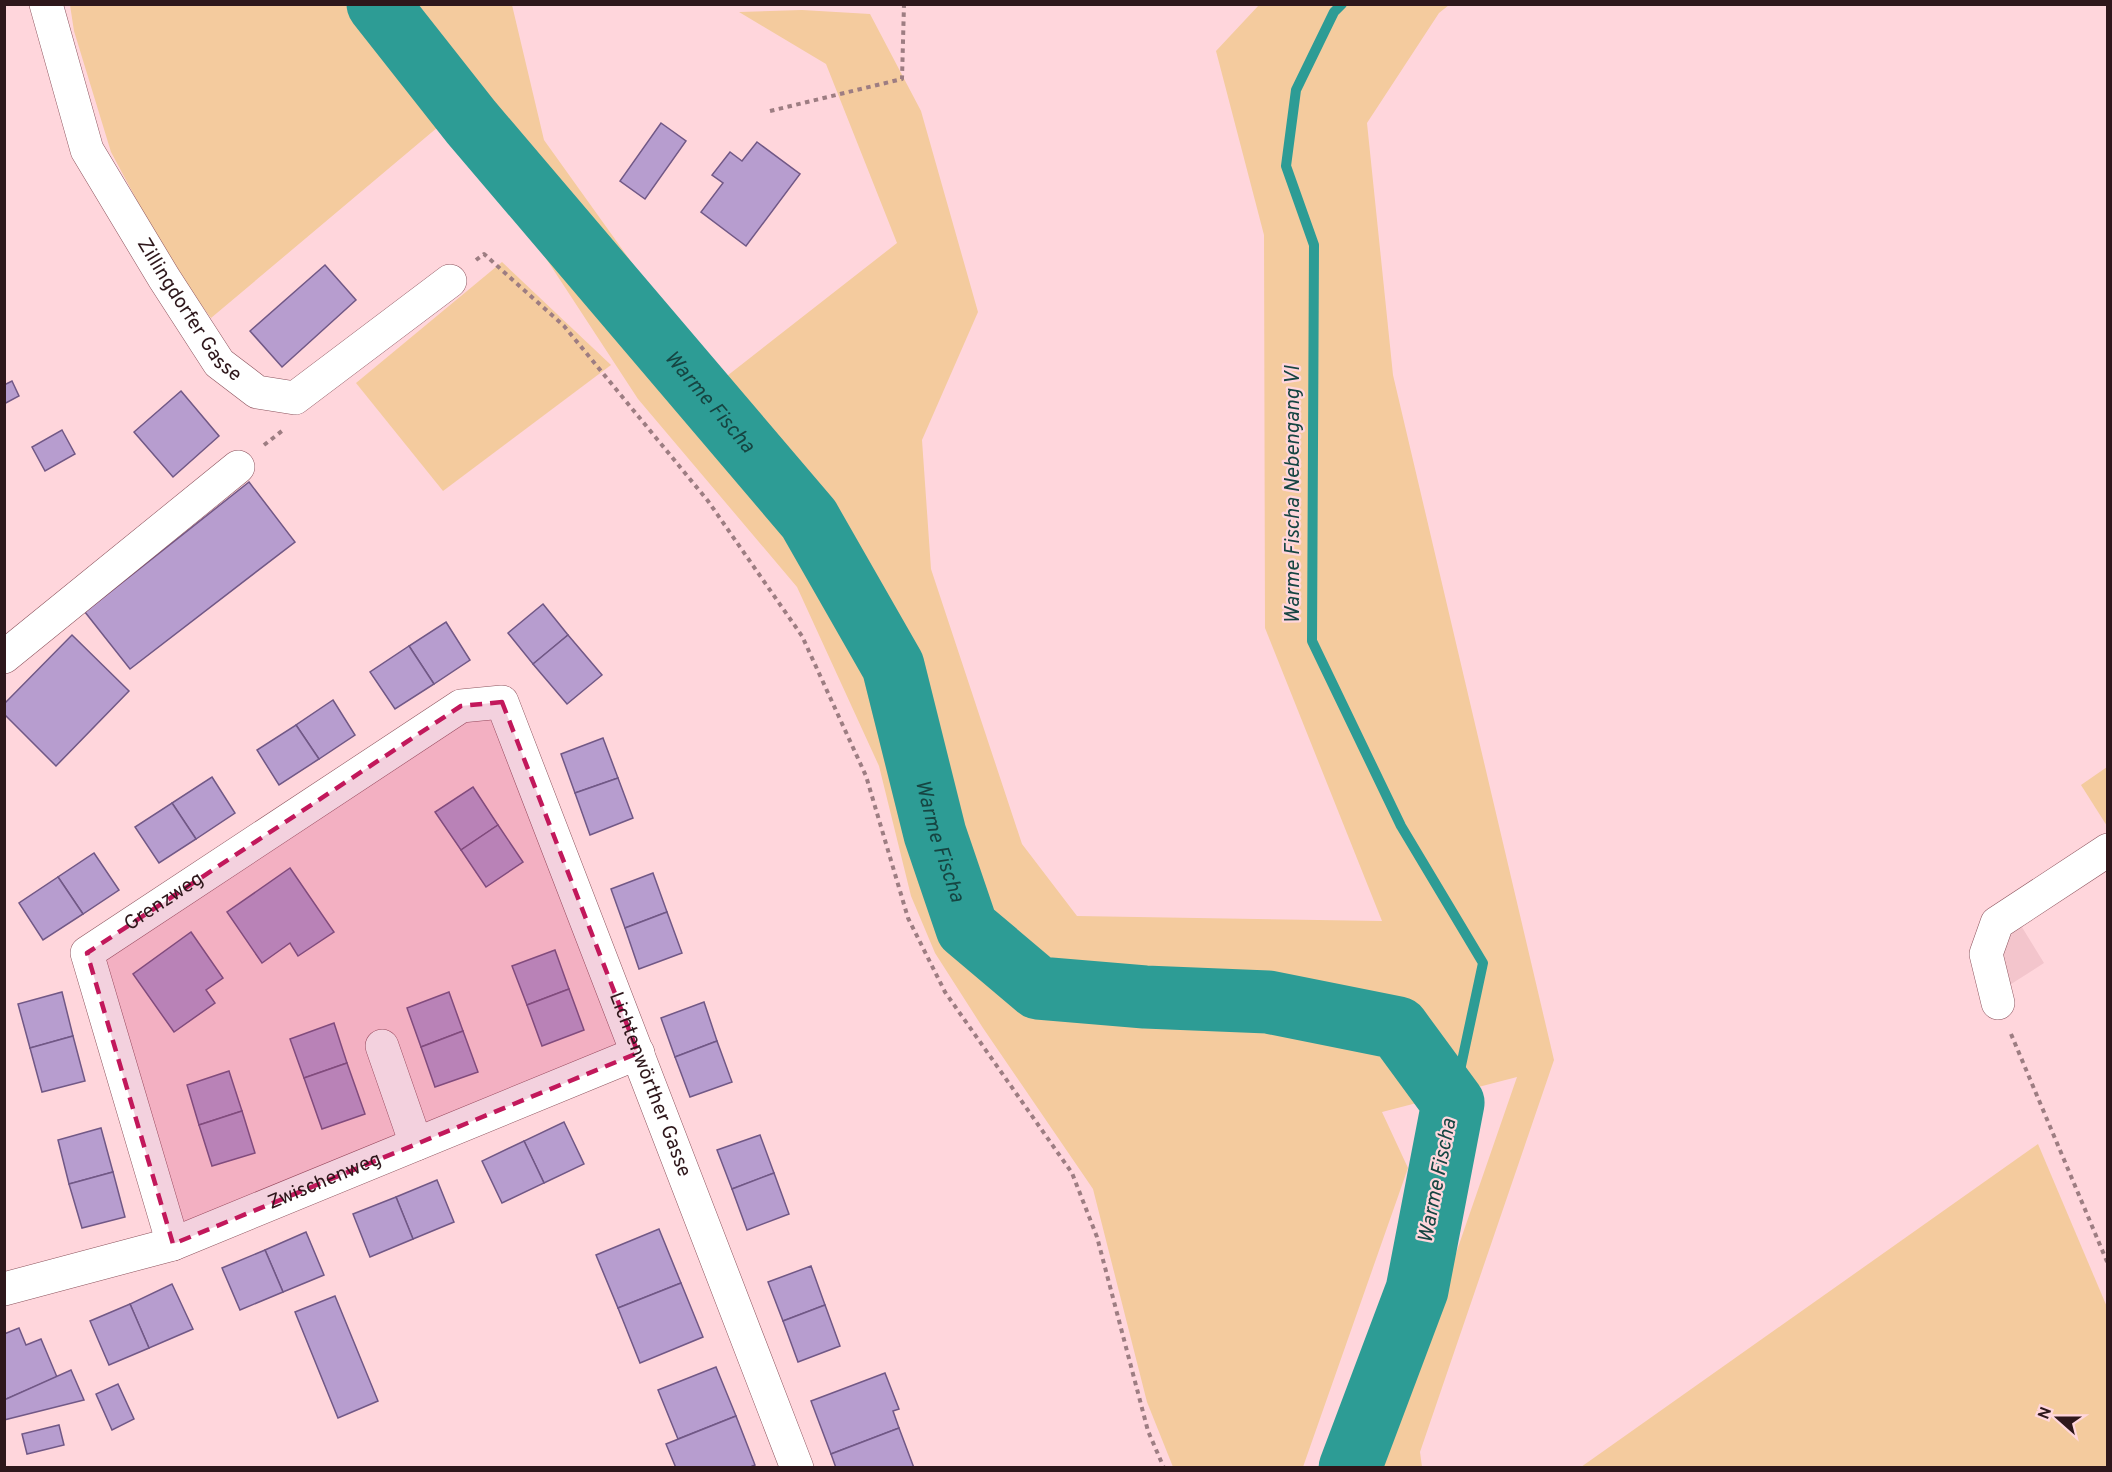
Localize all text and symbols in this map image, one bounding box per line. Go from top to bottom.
street label: Zillingdorfer Gasse [130,234,247,388]
water label: Warme Fischa [658,345,761,459]
water label: Warme Fischa Nebengang VI [1280,365,1307,624]
water label: Warme Fischa [908,777,971,906]
street label: Grenzweg [120,866,209,938]
street label: Lichtenwörther Gasse [602,989,697,1181]
water label: Warme Fischa [1413,1116,1463,1246]
street label: Zwischenweg [264,1147,386,1217]
north arrow [2028,1388,2088,1448]
text: N [2034,1404,2057,1422]

